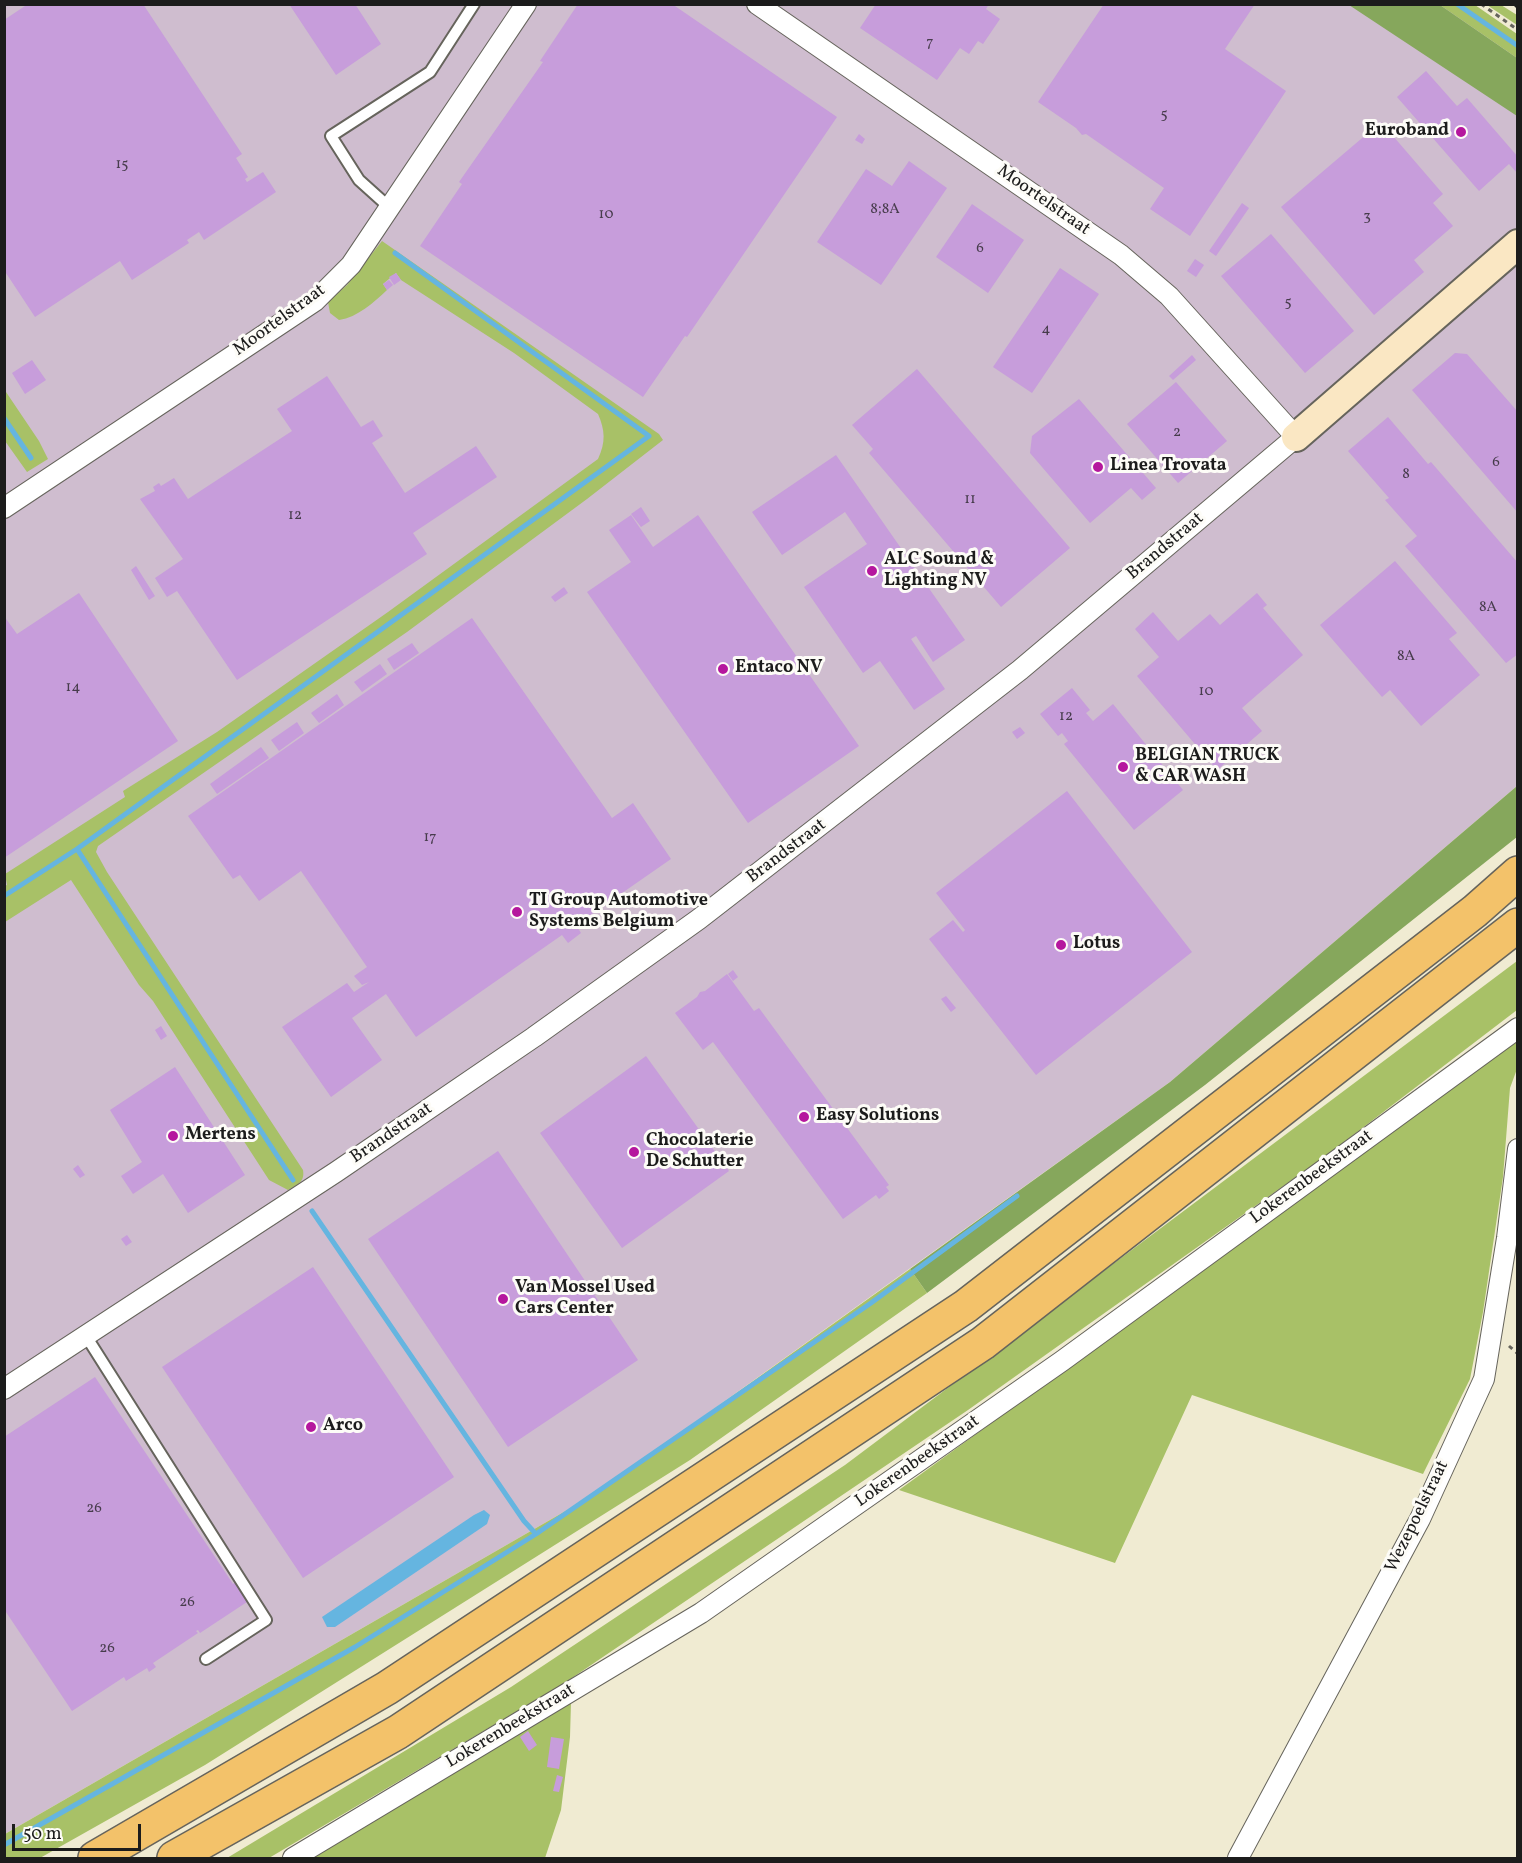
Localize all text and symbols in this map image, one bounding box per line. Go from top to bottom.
house number: 7 [926,34,934,52]
house number: 5 [1160,106,1168,124]
place label: Euroband [1365,121,1449,143]
marker: Euroband [1454,125,1468,139]
house number: 15 [115,156,129,174]
street label: Moortelstraat [992,161,1094,241]
house number: 8;8A [870,201,900,219]
house number: 10 [599,206,613,224]
house number: 3 [1363,208,1371,226]
house number: 6 [976,240,984,258]
street label: Moortelstraat [230,280,330,362]
house number: 5 [1284,294,1292,312]
house number: 4 [1042,321,1050,339]
house number: 2 [1173,424,1181,442]
house number: 6 [1492,454,1500,472]
place label: Linea Trovata [1110,456,1227,478]
marker: Linea Trovata [1091,460,1105,474]
house number: 8 [1402,466,1410,484]
house number: 11 [964,491,976,509]
house number: 12 [288,507,302,525]
street label: Brandstraat [1123,508,1209,586]
place label: ALC Sound & Lighting NV [884,550,994,592]
marker: ALC Sound & Lighting NV [865,564,879,578]
house number: 8A [1479,599,1497,617]
house number: 8A [1397,648,1415,666]
place label: Entaco NV [735,658,822,680]
marker: Entaco NV [716,662,730,676]
house number: 14 [66,679,80,697]
house number: 10 [1199,683,1213,701]
house number: 12 [1059,708,1073,726]
place label: BELGIAN TRUCK & CAR WASH [1135,746,1279,789]
marker: BELGIAN TRUCK & CAR WASH [1116,760,1130,774]
street label: Brandstraat [743,815,831,889]
house number: 17 [423,829,437,847]
place label: TI Group Automotive Systems Belgium [529,891,708,934]
marker: TI Group Automotive Systems Belgium [510,905,524,919]
place label: Lotus [1073,934,1120,956]
marker: Lotus [1054,938,1068,952]
street label: Brandstraat [347,1099,437,1169]
place label: Easy Solutions [816,1106,939,1128]
marker: Easy Solutions [797,1110,811,1124]
place label: Mertens [185,1125,256,1147]
street label: Lokerenbeekstraat [1246,1126,1378,1230]
marker: Mertens [166,1129,180,1143]
place label: Chocolaterie De Schutter [646,1131,753,1174]
marker: Chocolaterie De Schutter [627,1145,641,1159]
place label: Van Mossel Used Cars Center [515,1278,655,1320]
marker: Van Mossel Used Cars Center [496,1292,510,1306]
street label: Lokerenbeekstraat [852,1411,984,1513]
place label: Arco [323,1416,363,1438]
marker: Arco [304,1420,318,1434]
street label: Wezepoelstraat [1382,1457,1454,1577]
house number: 26 [86,1500,102,1518]
house number: 26 [179,1594,195,1612]
house number: 26 [99,1640,115,1658]
street label: Lokerenbeekstraat [443,1680,579,1774]
scale bar [15,1812,144,1850]
text: 50 m [23,1822,62,1847]

